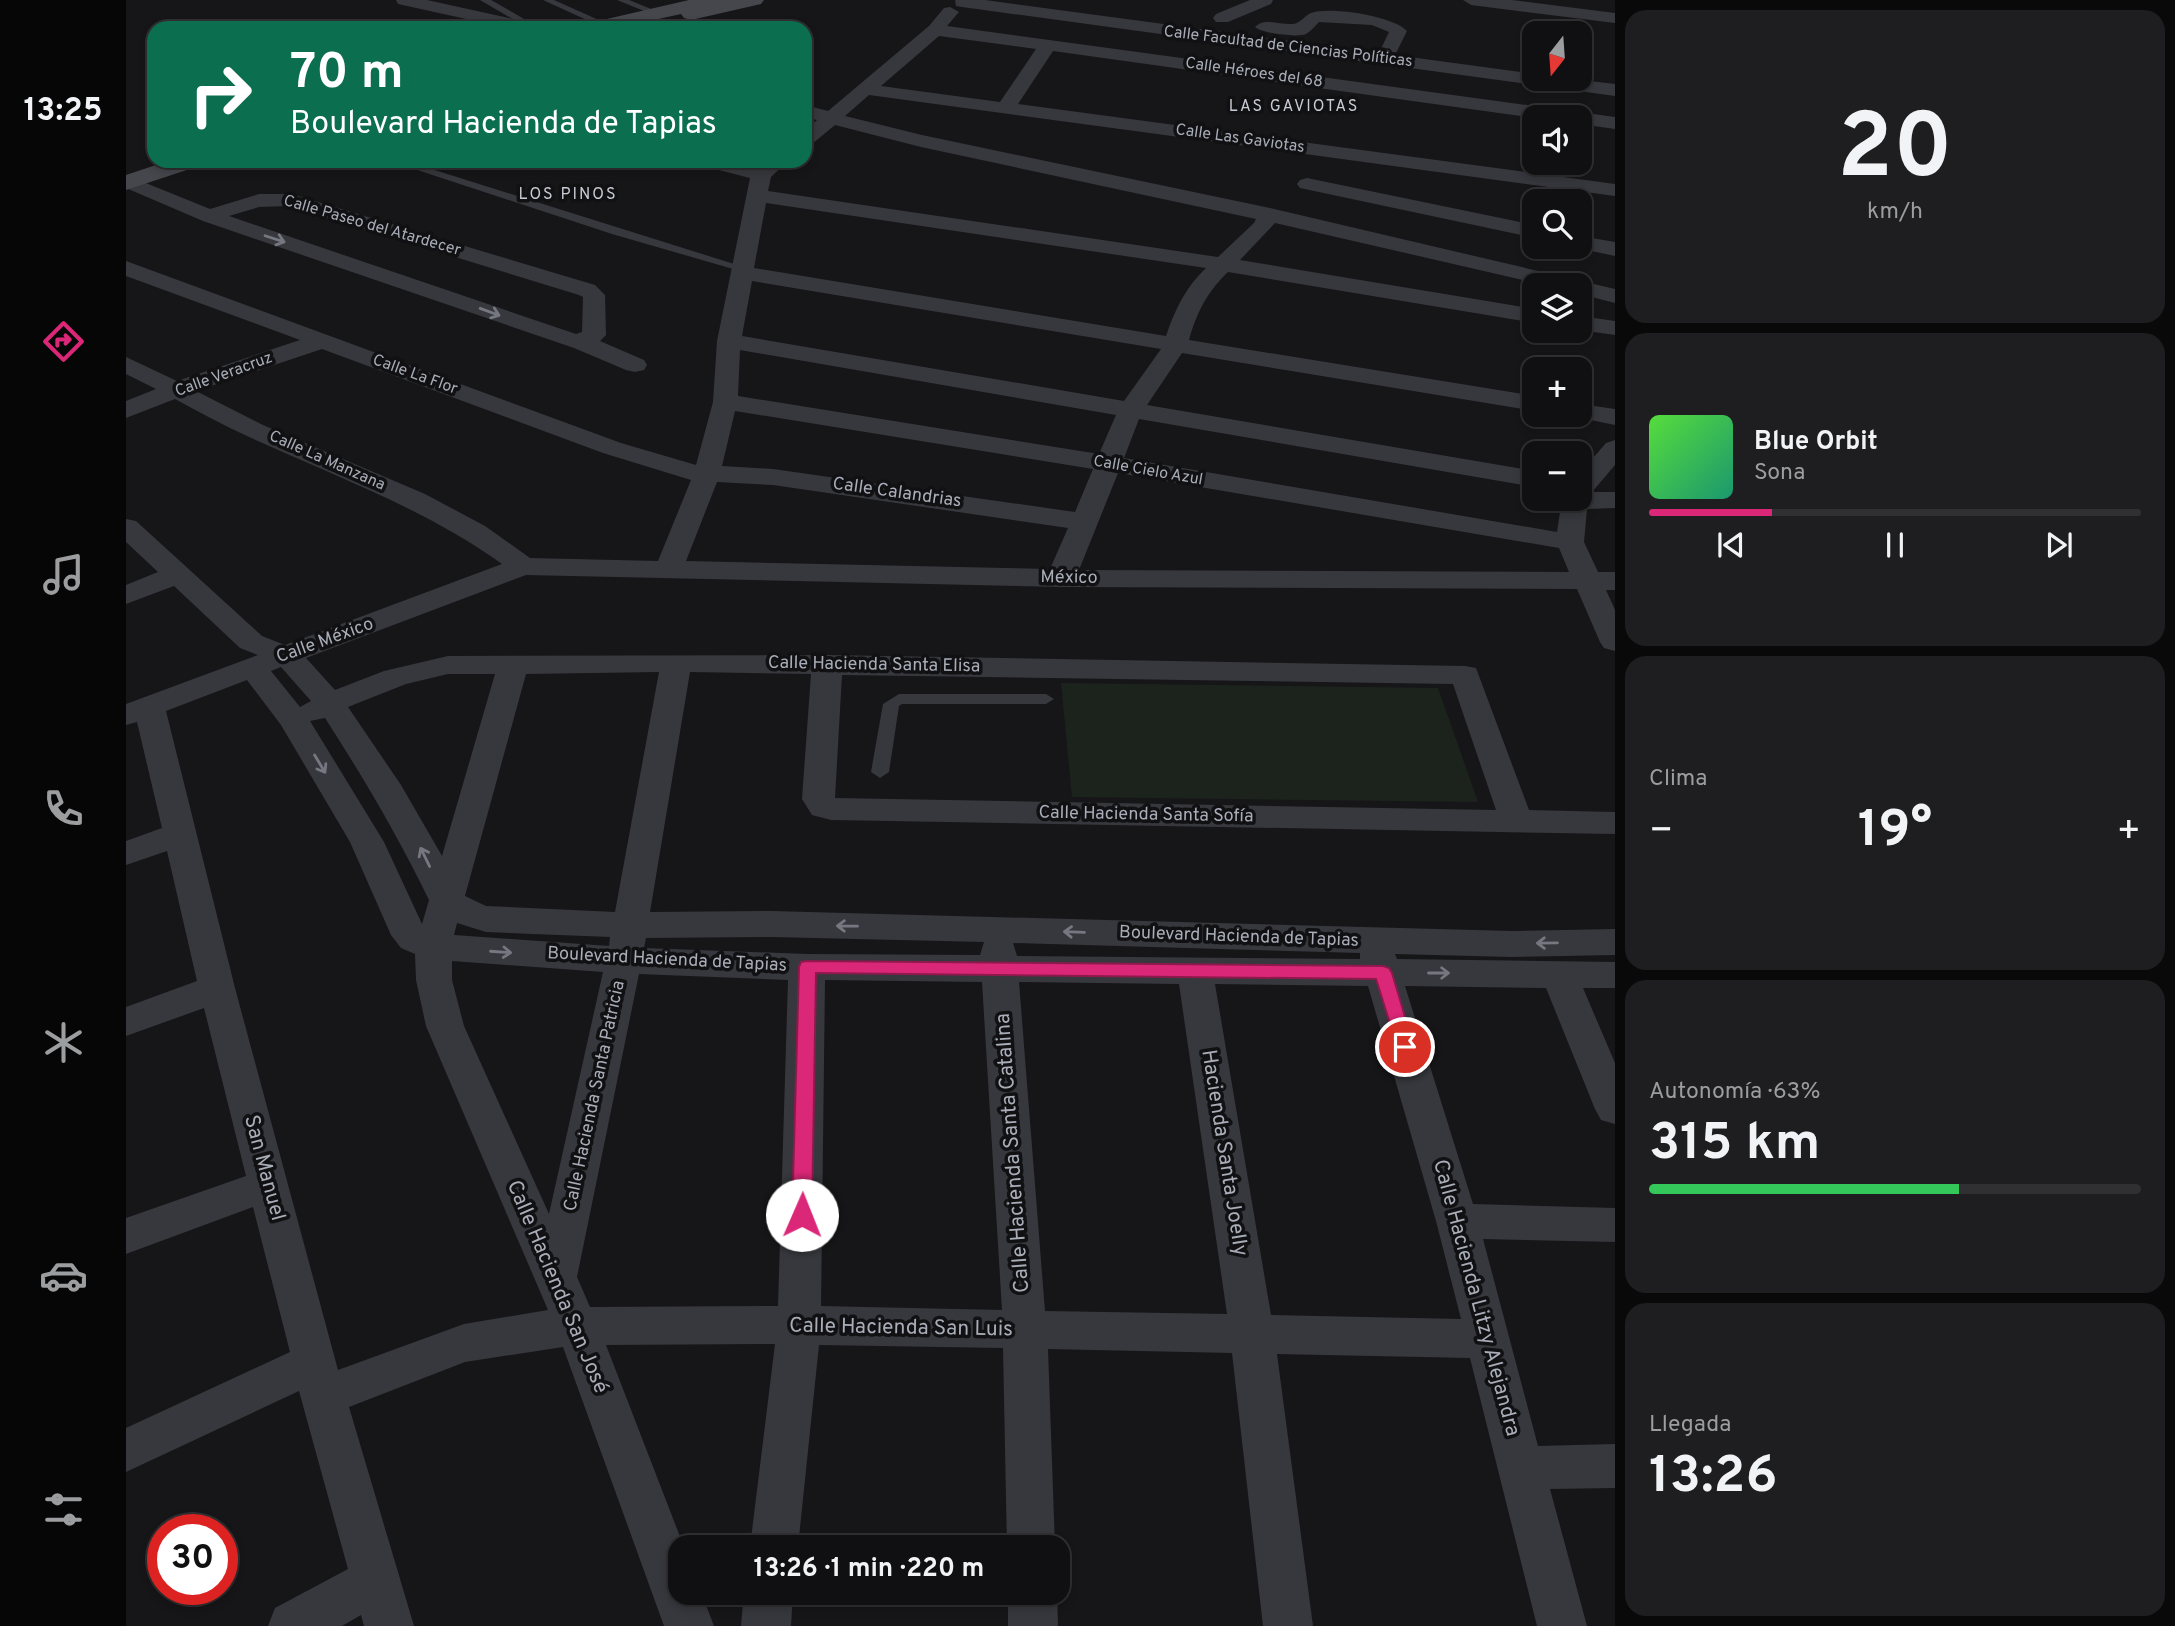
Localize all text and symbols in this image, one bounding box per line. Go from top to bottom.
north arrow [1522,21,1592,91]
map controls [1522,21,1592,511]
street label: Calle Facultad de Ciencias Políticas [1162,22,1414,72]
text: 70 m [290,44,404,106]
icon: right [175,49,266,140]
street label: Calle Héroes del 68 [1184,53,1324,93]
text: 13:25 [24,92,102,132]
text: 20 [1837,95,1953,210]
district label: LAS GAVIOTAS [1229,97,1359,117]
text: Boulevard Hacienda de Tapias [290,105,717,145]
button: sound [1522,105,1592,175]
street label: Calle Las Gaviotas [1174,120,1306,158]
district label: LOS PINOS [518,185,618,205]
button: search [1522,189,1592,259]
street label: Calle Paseo del Atardecer [281,191,463,261]
text: km/h [1867,198,1923,227]
one-way arrow [263,234,285,246]
button: layers [1522,273,1592,343]
one-way arrow [479,306,501,319]
icon: directions [39,317,88,366]
street label: Calle Veracruz [173,348,275,402]
street label: Calle La Flor [370,350,460,400]
button: + [1522,357,1592,427]
street label: Calle La Manzana [266,426,388,496]
text: Blue Orbit [1754,426,1878,459]
button: − [1522,441,1592,511]
street label: Calle Cielo Azul [1092,452,1204,490]
text: Sona [1754,459,1805,488]
street label: Calle Calandrias [831,473,963,513]
icon: previous [1712,526,1750,564]
icon: pause [1876,526,1914,564]
icon: next [2040,526,2078,564]
icon: music [39,550,88,599]
street label: México [1040,566,1098,590]
street label: Calle México [273,613,377,669]
street label: Calle Hacienda Santa Elisa [768,652,980,678]
one-way arrow [313,753,327,773]
text: Clima [1649,765,1707,794]
icon: phone [39,784,88,833]
text: 19° [1858,799,1932,865]
street label: Calle Hacienda Santa Sofía [1038,802,1254,828]
text: − [1649,808,1674,857]
text: + [2116,808,2141,857]
one-way arrow [418,847,431,868]
one-way arrow [836,919,859,933]
street label: Boulevard Hacienda de Tapias [1119,921,1359,953]
one-way arrow [1063,925,1086,939]
one-way arrow [1536,937,1559,950]
street label: Boulevard Hacienda de Tapias [547,942,787,978]
one-way arrow [489,946,512,959]
one-way arrow [1427,966,1450,980]
street label: Calle Hacienda Santa Patricia [559,978,631,1214]
street label: Calle Hacienda Santa Catalina [990,1012,1036,1294]
pin [1375,1017,1435,1077]
icon: climate [39,1018,88,1067]
icon: arrive [1386,1028,1424,1066]
street label: Hacienda Santa Joelly [1194,1048,1254,1258]
text: Autonomía · 63% [1649,1078,1820,1107]
street label: San Manuel [237,1112,291,1224]
text: 315 km [1649,1112,1820,1178]
street label: Calle Hacienda Litzy Alejandra [1426,1157,1526,1439]
street label: Calle Hacienda San José [500,1176,614,1398]
position arrow [765,1178,839,1252]
icon: car [39,1251,88,1300]
street label: Calle Hacienda San Luis [789,1313,1013,1343]
text: Llegada [1649,1411,1731,1440]
text: 13:26 [1649,1445,1777,1511]
icon: filters [39,1485,88,1534]
speed limit sign: 30 [147,1514,238,1605]
text: 13:26 · 1 min · 220 m [754,1553,984,1586]

